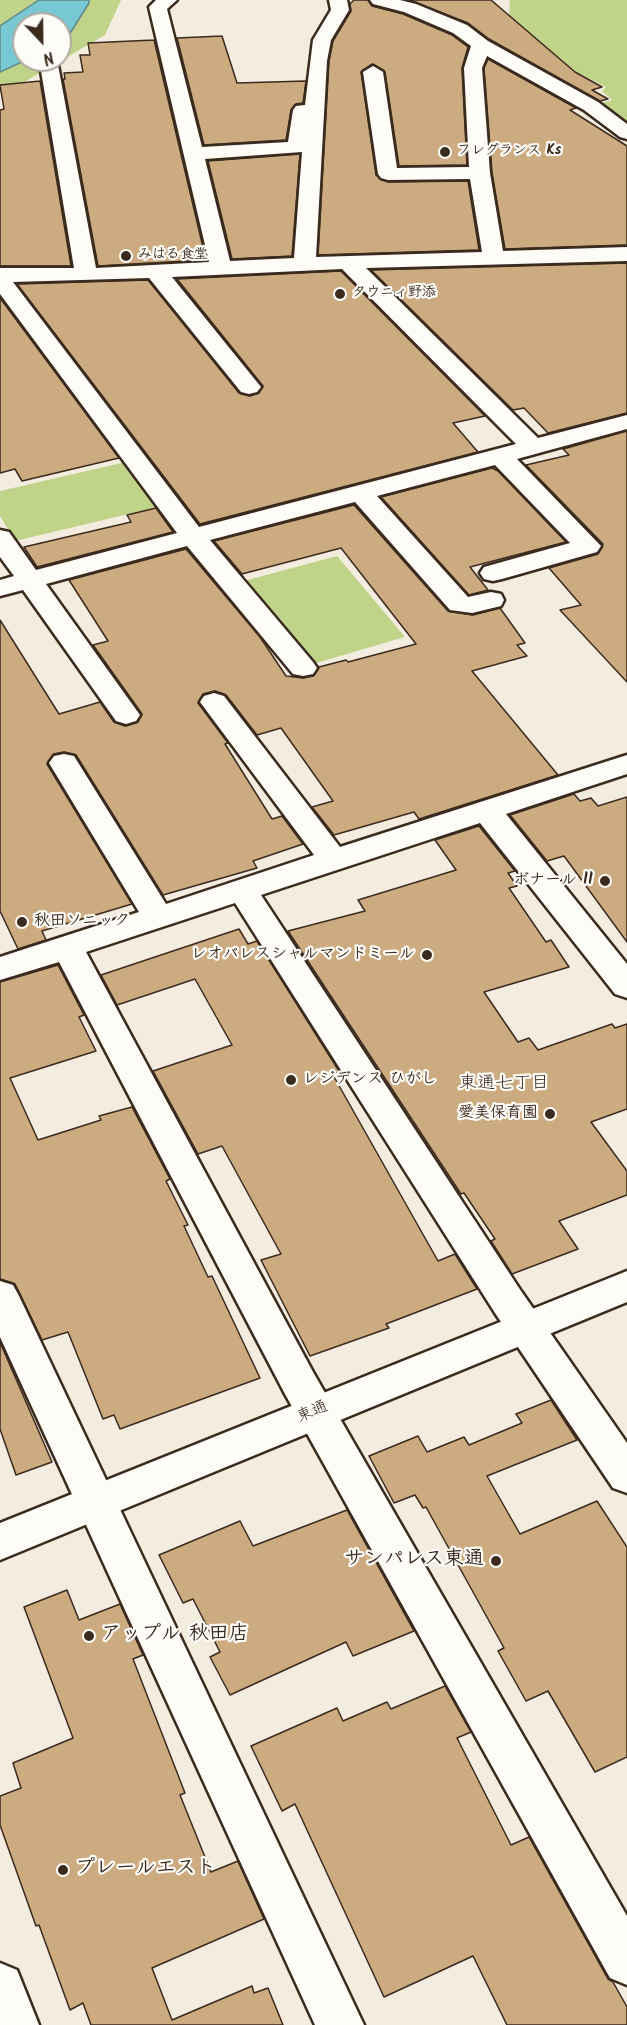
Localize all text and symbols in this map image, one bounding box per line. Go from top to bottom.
north arrow [12,12,72,72]
text: N [39,44,58,71]
place label: フレグランス Ks [457,144,561,160]
marker: フレグランス Ks [438,145,452,159]
place label: みはる食堂 [138,248,208,264]
marker: みはる食堂 [119,249,133,263]
place label: タウニィ野添 [352,286,436,302]
marker: タウニィ野添 [333,287,347,301]
place label: ボナール II [513,871,593,891]
marker: ボナール II [598,874,612,888]
place label: 秋田ソニック [34,912,130,932]
marker: 秋田ソニック [15,915,29,929]
place label: レオパレスシャルマンドミール [191,945,415,965]
marker: レオパレスシャルマンドミール [420,948,434,962]
place label: レジデンス ひがし [303,1070,437,1090]
marker: レジデンス ひがし [284,1073,298,1087]
district label: 東通七丁目 [459,1074,549,1096]
place label: 愛美保育園 [458,1104,538,1124]
marker: 愛美保育園 [543,1107,557,1121]
street label: 東通 [295,1398,331,1428]
place label: サンパレス東通 [344,1549,484,1573]
marker: サンパレス東通 [489,1554,503,1568]
place label: アップル 秋田店 [101,1624,249,1648]
marker: アップル 秋田店 [82,1629,96,1643]
place label: プレールエスト [75,1858,216,1882]
marker: プレールエスト [56,1863,70,1877]

